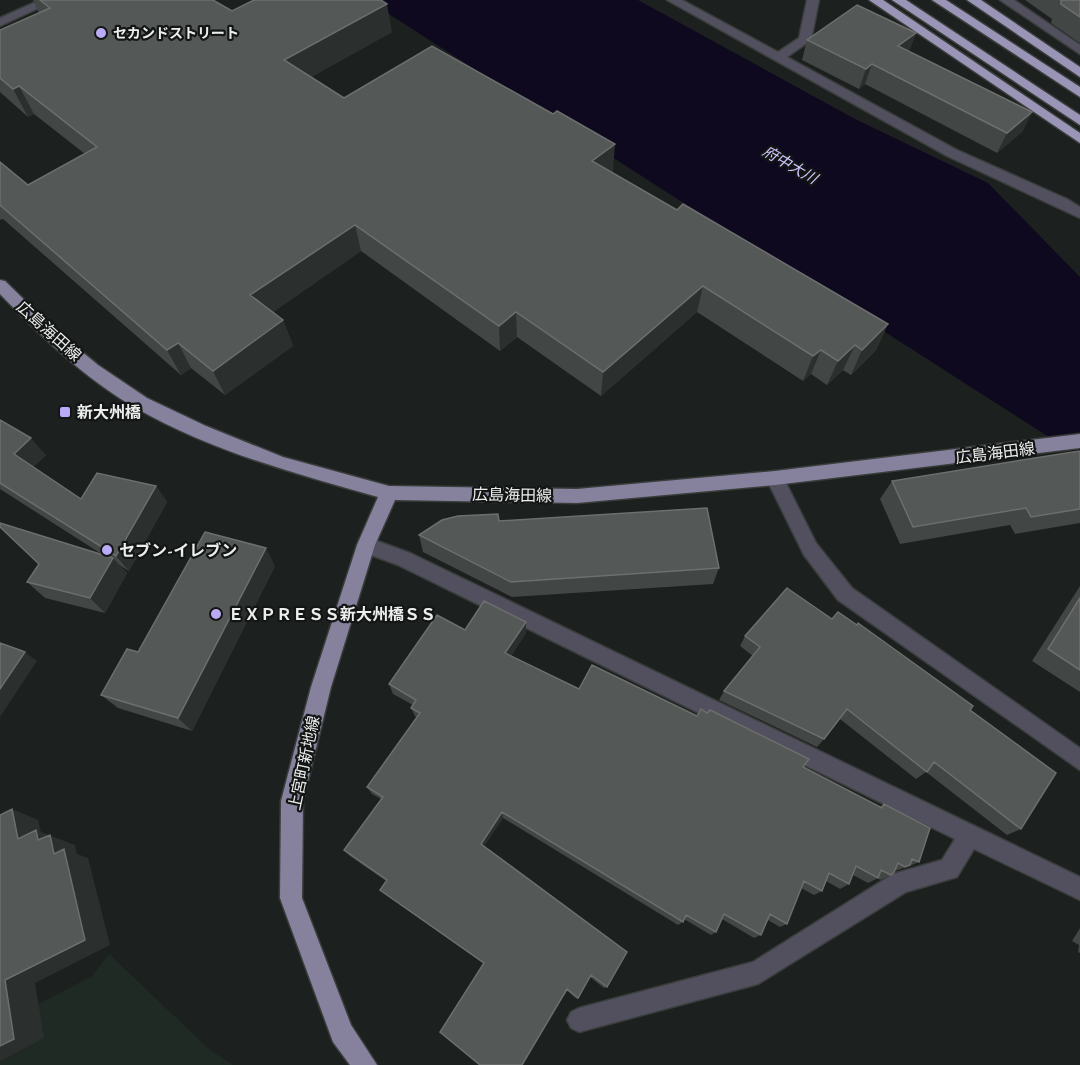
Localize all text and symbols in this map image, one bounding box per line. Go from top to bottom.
place label: セカンドストリート [113,25,239,41]
marker: セカンドストリート [94,26,108,40]
water label: 府中大川 [760,143,822,188]
street label: 広島海田線 [14,298,84,364]
place label: 新大州橋 [77,403,141,421]
marker: 新大州橋 [58,405,72,419]
street label: 広島海田線 [954,440,1036,466]
street label: 広島海田線 [472,486,552,504]
place label: セブン-イレブン [119,542,237,559]
marker: セブン-イレブン [100,543,114,557]
place label: ＥＸＰＲＥＳＳ新大州橋ＳＳ [228,605,436,623]
marker: ＥＸＰＲＥＳＳ新大州橋ＳＳ [209,607,223,621]
street label: 上宮町新地線 [286,714,322,812]

